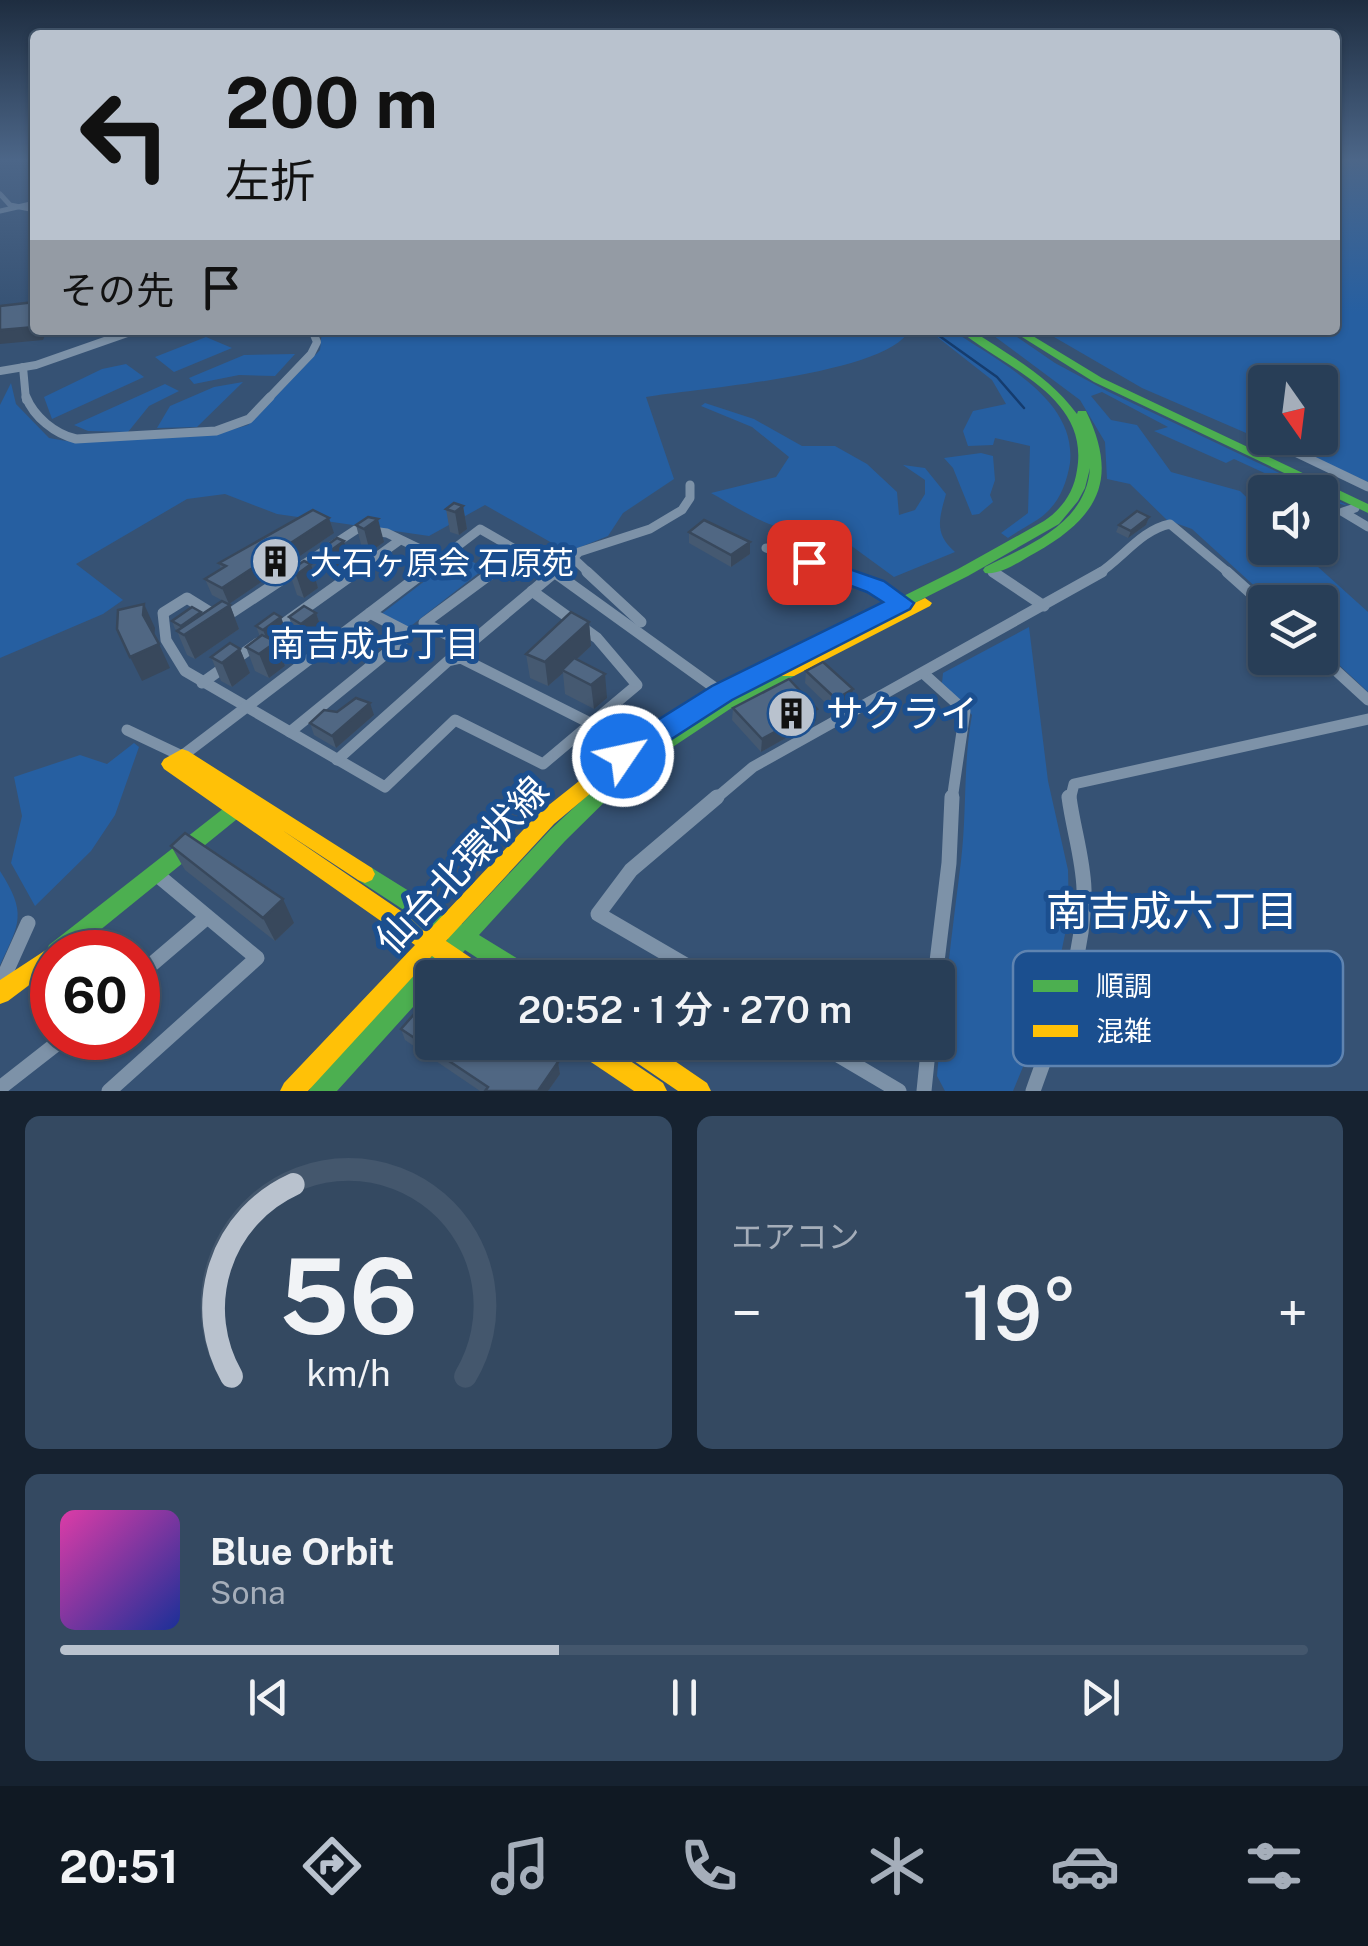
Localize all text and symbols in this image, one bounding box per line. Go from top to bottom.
text: 200 m [225,61,438,144]
icon: left [60,70,190,200]
text: 左折 [225,154,315,207]
icon: arrive [194,260,249,315]
text: その先 [60,268,174,313]
north arrow [1248,365,1338,455]
map controls [1248,365,1338,675]
button: sound [1248,475,1338,565]
pin [767,520,852,605]
icon: arrive [782,535,837,590]
building icon: 大石ヶ原会 石原苑 [249,536,301,588]
place label: 大石ヶ原会 石原苑 [310,544,574,581]
button: layers [1248,585,1338,675]
district label: 南吉成七丁目 [270,623,480,664]
building icon: サクライ [765,687,817,739]
place label: サクライ [826,691,978,736]
position arrow [571,704,675,808]
street label: 仙台北環状線 [367,767,557,963]
district label: 南吉成六丁目 [1046,886,1298,935]
speed limit sign: 60 [30,930,160,1060]
legend [1013,951,1343,1066]
text: 順調 [1096,969,1152,1002]
text: 20:52 · 1 分 · 270 m [518,987,852,1032]
text: 混雑 [1096,1014,1152,1047]
text: エアコン [732,1218,860,1255]
text: 56 [279,1235,418,1357]
text: 19° [962,1269,1077,1357]
text: − [732,1281,762,1345]
text: + [1277,1281,1308,1345]
text: km/h [306,1352,390,1394]
text: Blue Orbit [210,1529,394,1574]
text: Sona [210,1574,286,1611]
icon: previous [241,1670,296,1725]
icon: pause [657,1670,712,1725]
icon: next [1073,1670,1128,1725]
icon: directions [297,1831,367,1901]
icon: music [485,1831,555,1901]
icon: phone [674,1831,744,1901]
icon: climate [862,1831,932,1901]
icon: car [1050,1831,1120,1901]
icon: filters [1239,1831,1309,1901]
text: 20:51 [59,1840,179,1893]

